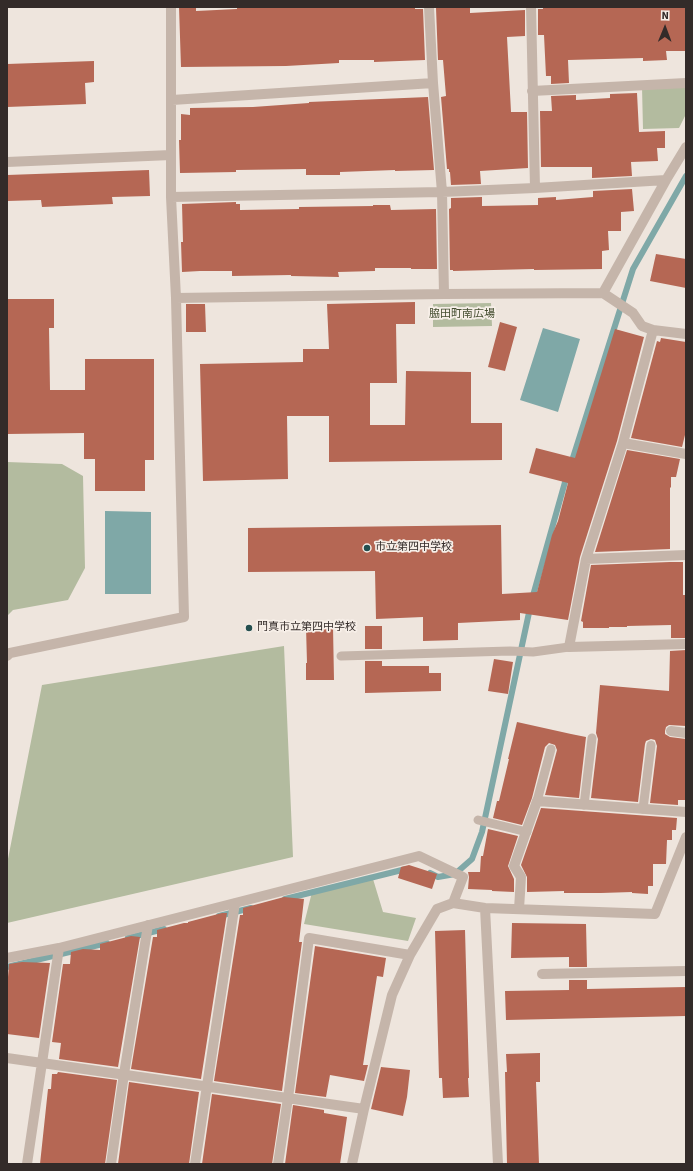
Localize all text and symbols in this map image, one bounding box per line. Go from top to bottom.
north arrow [645,8,685,48]
text: N [661,8,669,23]
park label: 脇田町南広場 [429,308,495,322]
place label: 市立第四中学校 [375,541,452,555]
marker: 市立第四中学校 [362,543,372,553]
place label: 門真市立第四中学校 [257,621,356,635]
marker: 門真市立第四中学校 [244,623,254,633]

